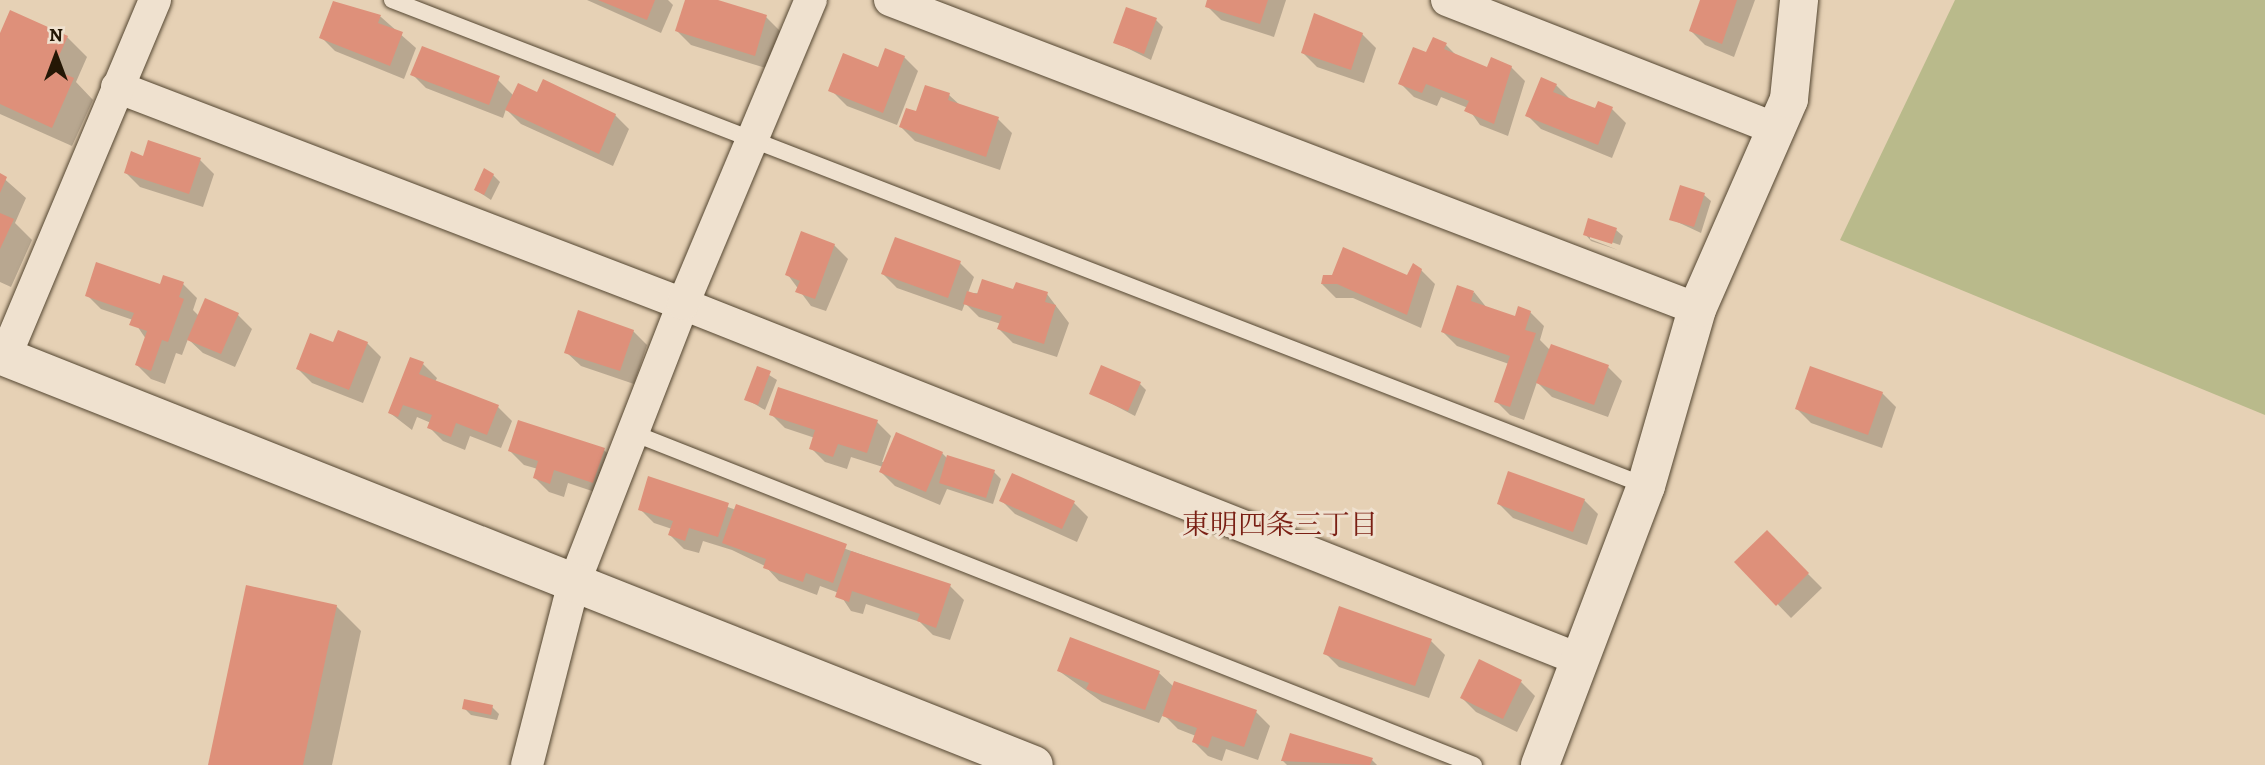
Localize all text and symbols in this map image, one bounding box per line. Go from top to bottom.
north arrow [21,21,91,91]
text: N [49,22,63,48]
district label: 東明四条三丁目 [1182,508,1378,542]

